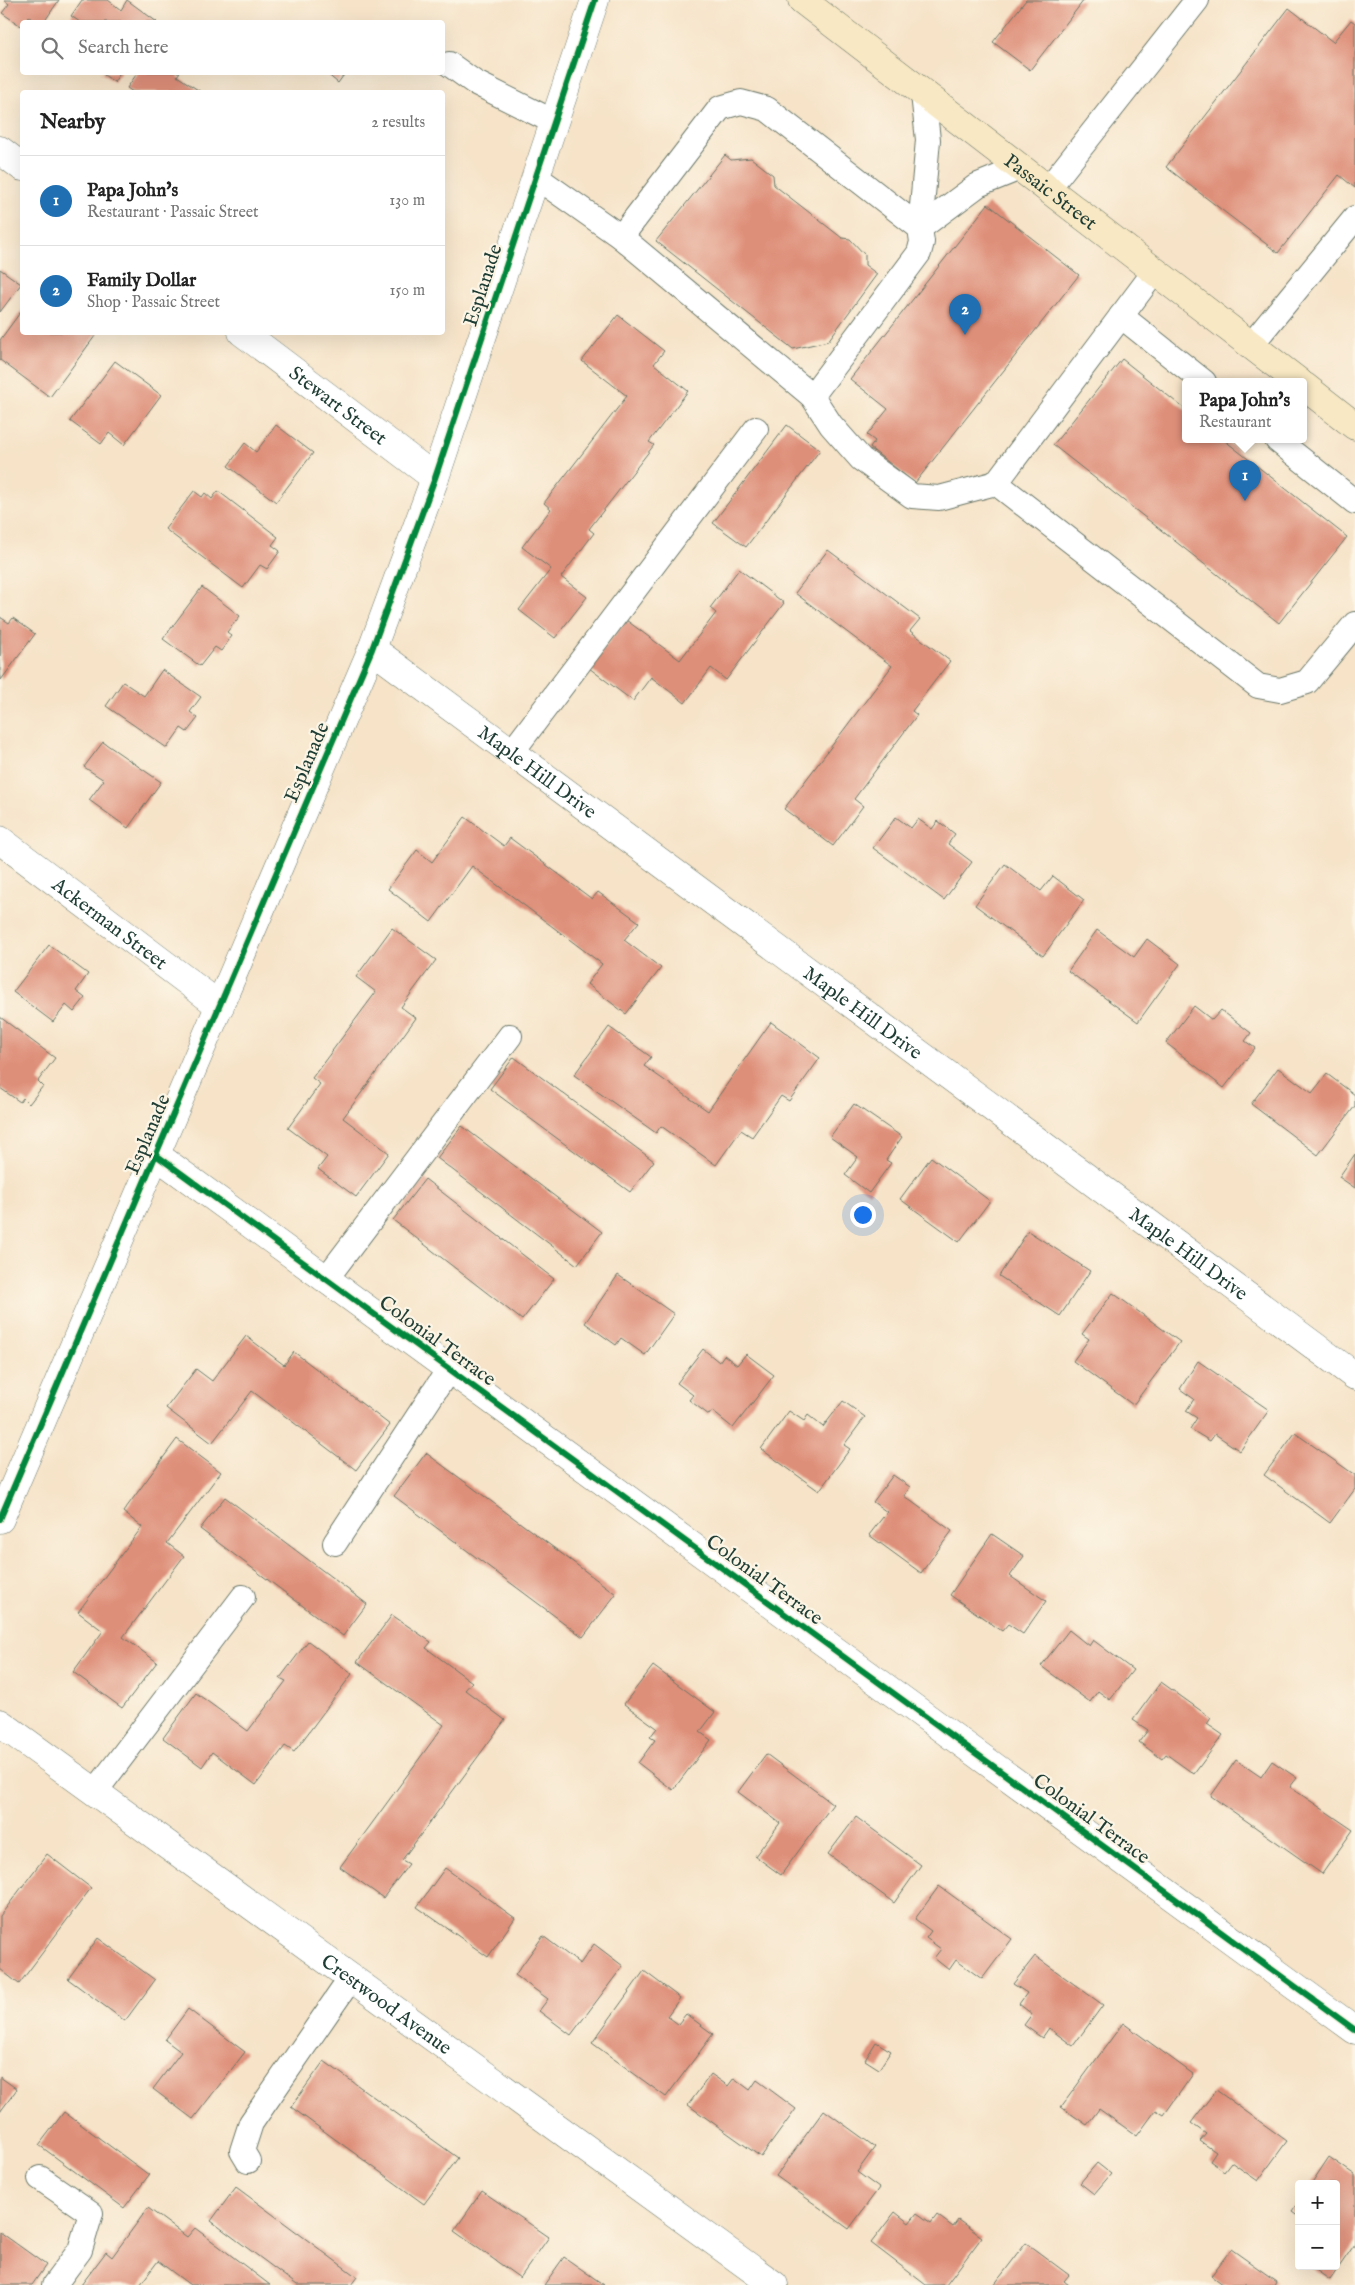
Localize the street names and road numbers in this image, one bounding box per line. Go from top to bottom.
street label: Passaic Street [999,149,1102,236]
street label: Esplanade [458,241,508,330]
street label: Stewart Street [284,361,392,451]
street label: Esplanade [279,719,335,807]
street label: Maple Hill Drive [472,721,601,825]
street label: Ackerman Street [46,872,172,976]
street label: Maple Hill Drive [798,961,927,1066]
street label: Esplanade [120,1091,176,1179]
street label: Maple Hill Drive [1124,1202,1252,1307]
street label: Colonial Terrace [374,1290,501,1392]
street label: Colonial Terrace [701,1529,828,1631]
street label: Colonial Terrace [1028,1768,1155,1870]
street label: Crestwood Avenue [316,1949,456,2061]

